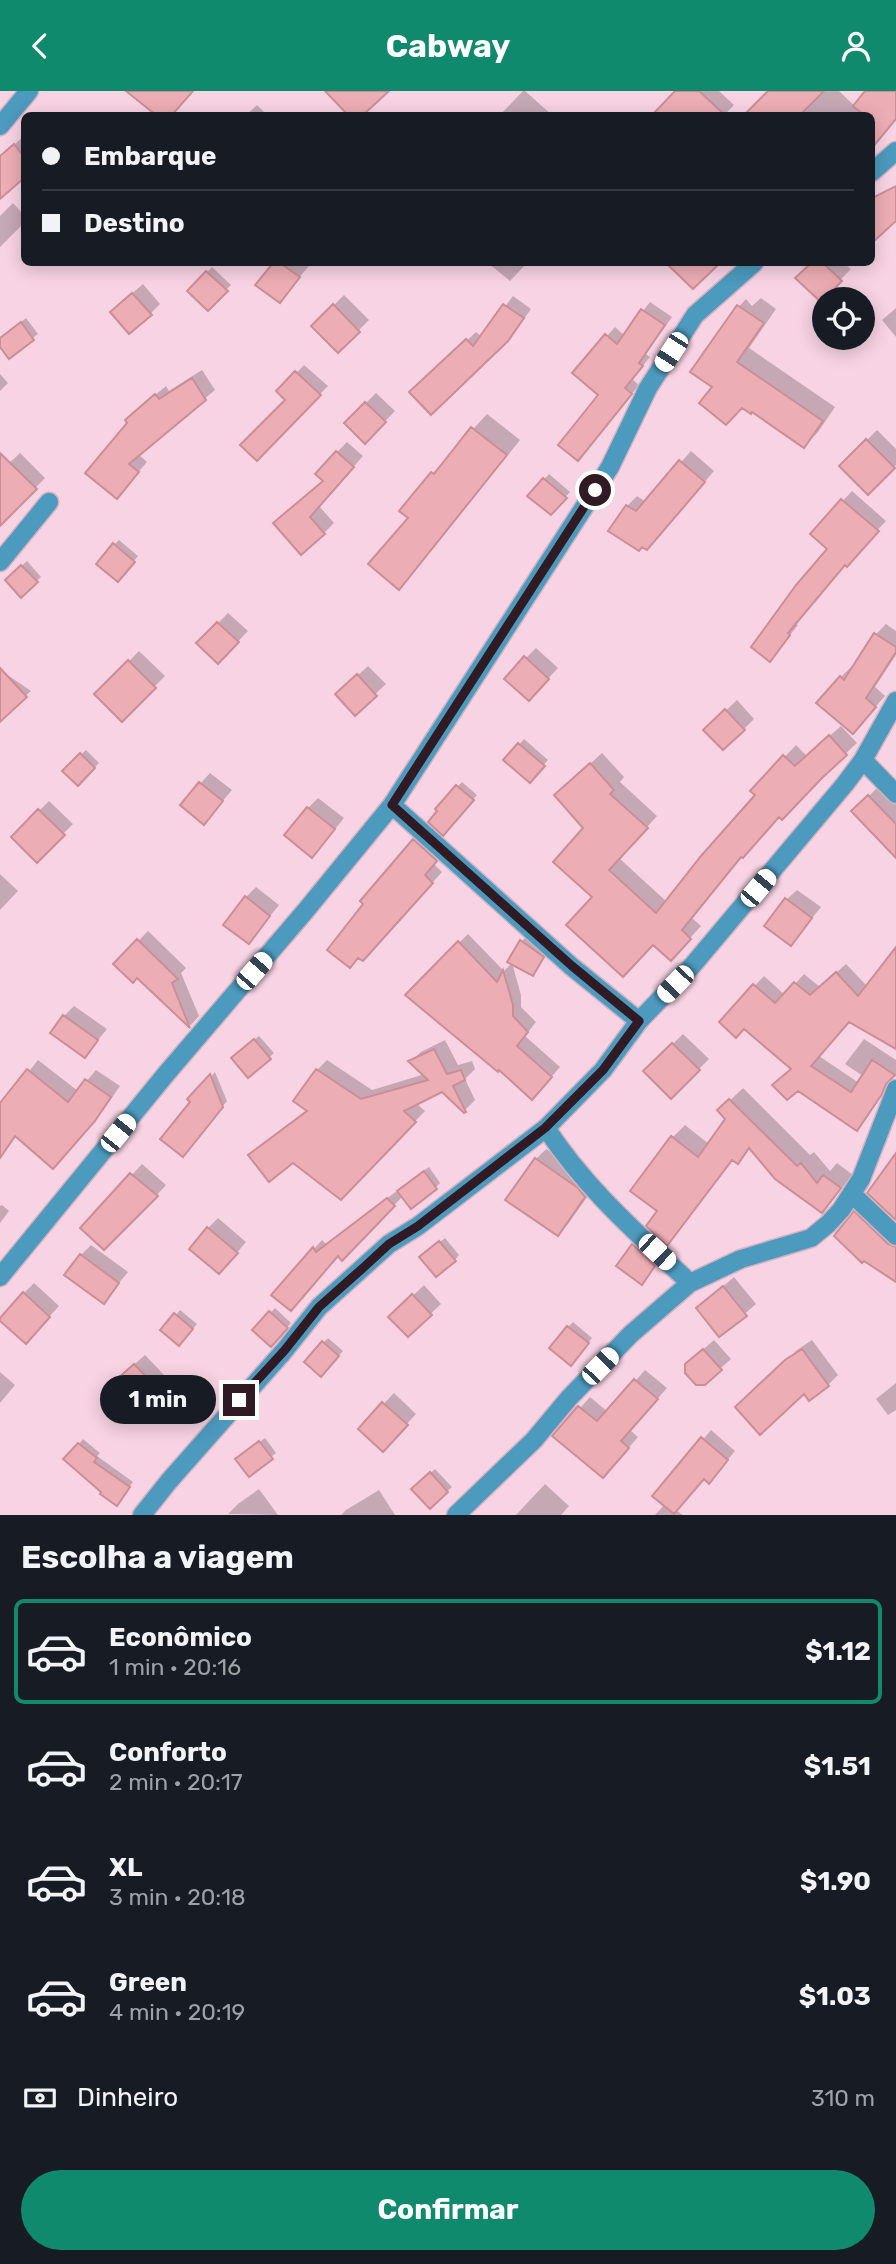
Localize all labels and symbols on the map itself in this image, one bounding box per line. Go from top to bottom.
car [651,329,692,375]
route start [579,474,611,506]
car [737,865,780,911]
car [233,948,276,994]
car [653,962,698,1006]
car [97,1110,140,1156]
car [635,1230,680,1274]
car [578,1344,623,1388]
callout: 1 min [99,1375,215,1425]
route end [223,1384,255,1416]

